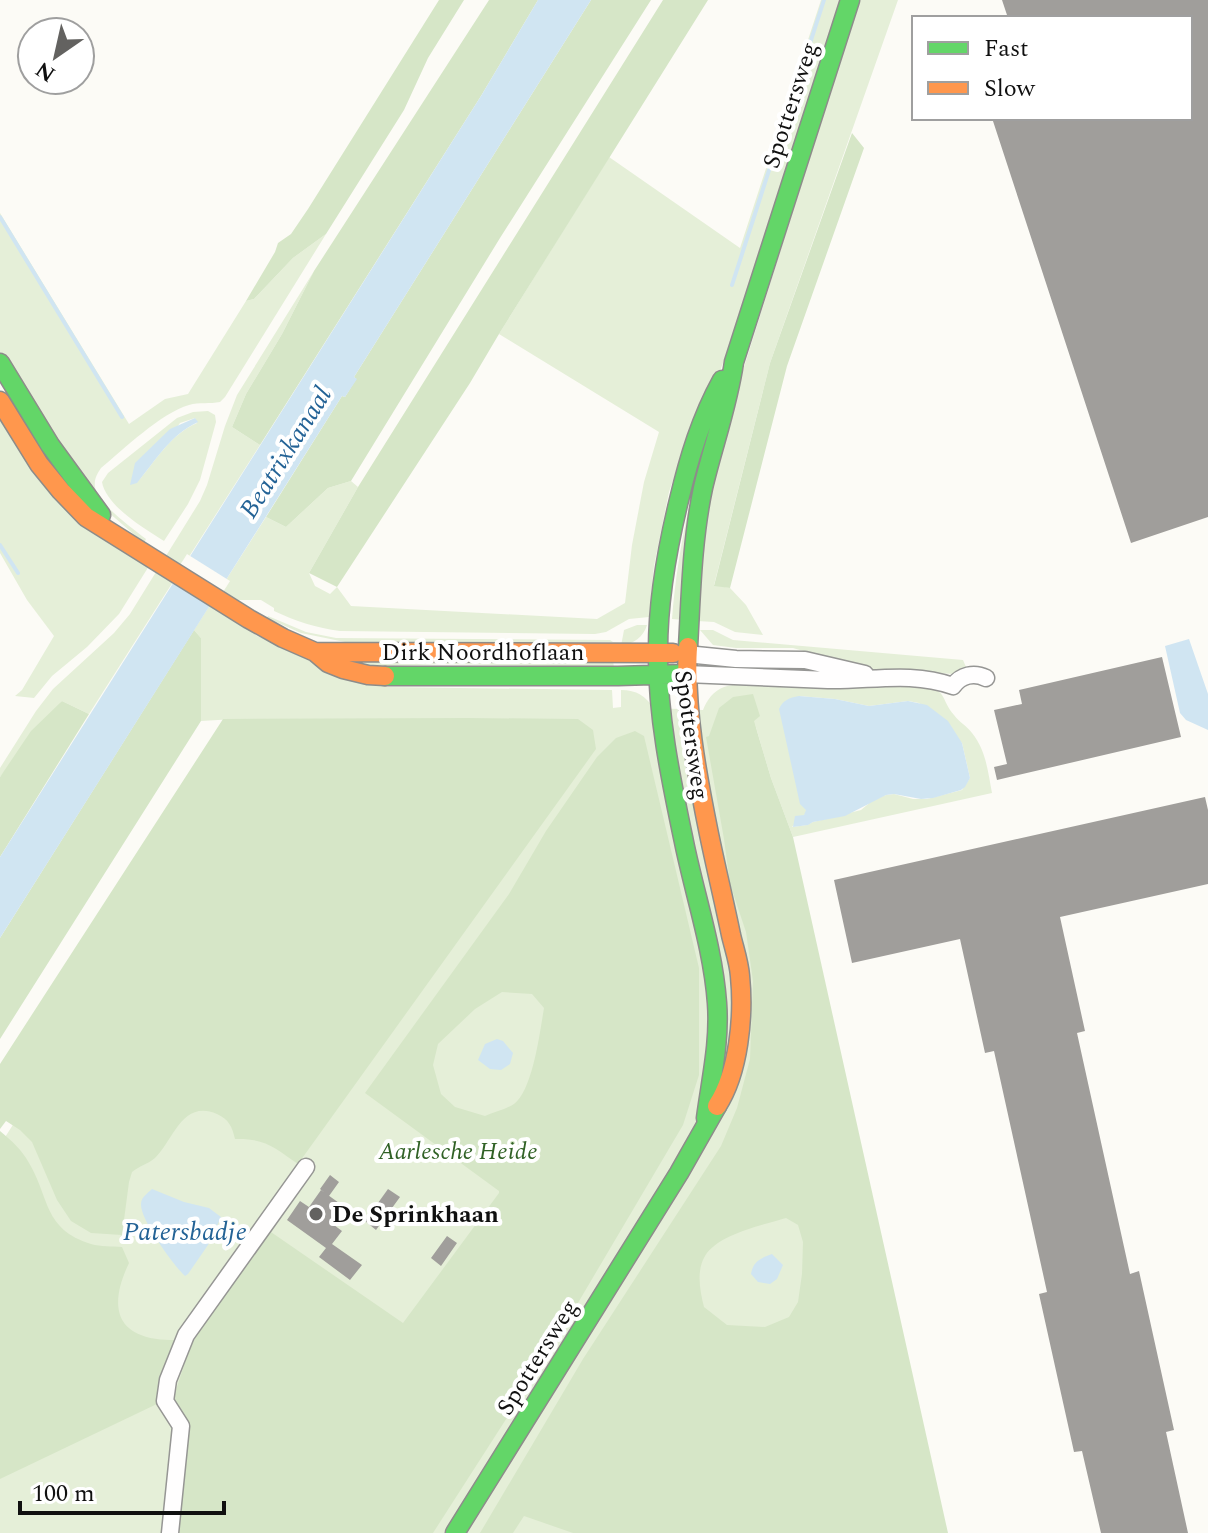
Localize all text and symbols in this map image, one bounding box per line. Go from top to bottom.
north arrow [16,16,96,96]
legend [912,16,1192,120]
text: Fast [984,31,1029,67]
street label: Spottersweg [754,38,828,173]
text: N [29,53,62,90]
text: Slow [984,71,1036,107]
water label: Beatrixkanaal [229,378,342,526]
street label: Dirk Noordhoflaan [382,635,584,671]
street label: Spottersweg [664,668,718,802]
park label: Aarlesche Heide [377,1134,538,1170]
place label: De Sprinkhaan [332,1197,499,1233]
marker: De Sprinkhaan [307,1205,325,1223]
water label: Patersbadje [123,1212,247,1252]
street label: Spottersweg [488,1293,588,1423]
scale bar [20,1465,224,1515]
text: 100 m [32,1476,95,1512]

